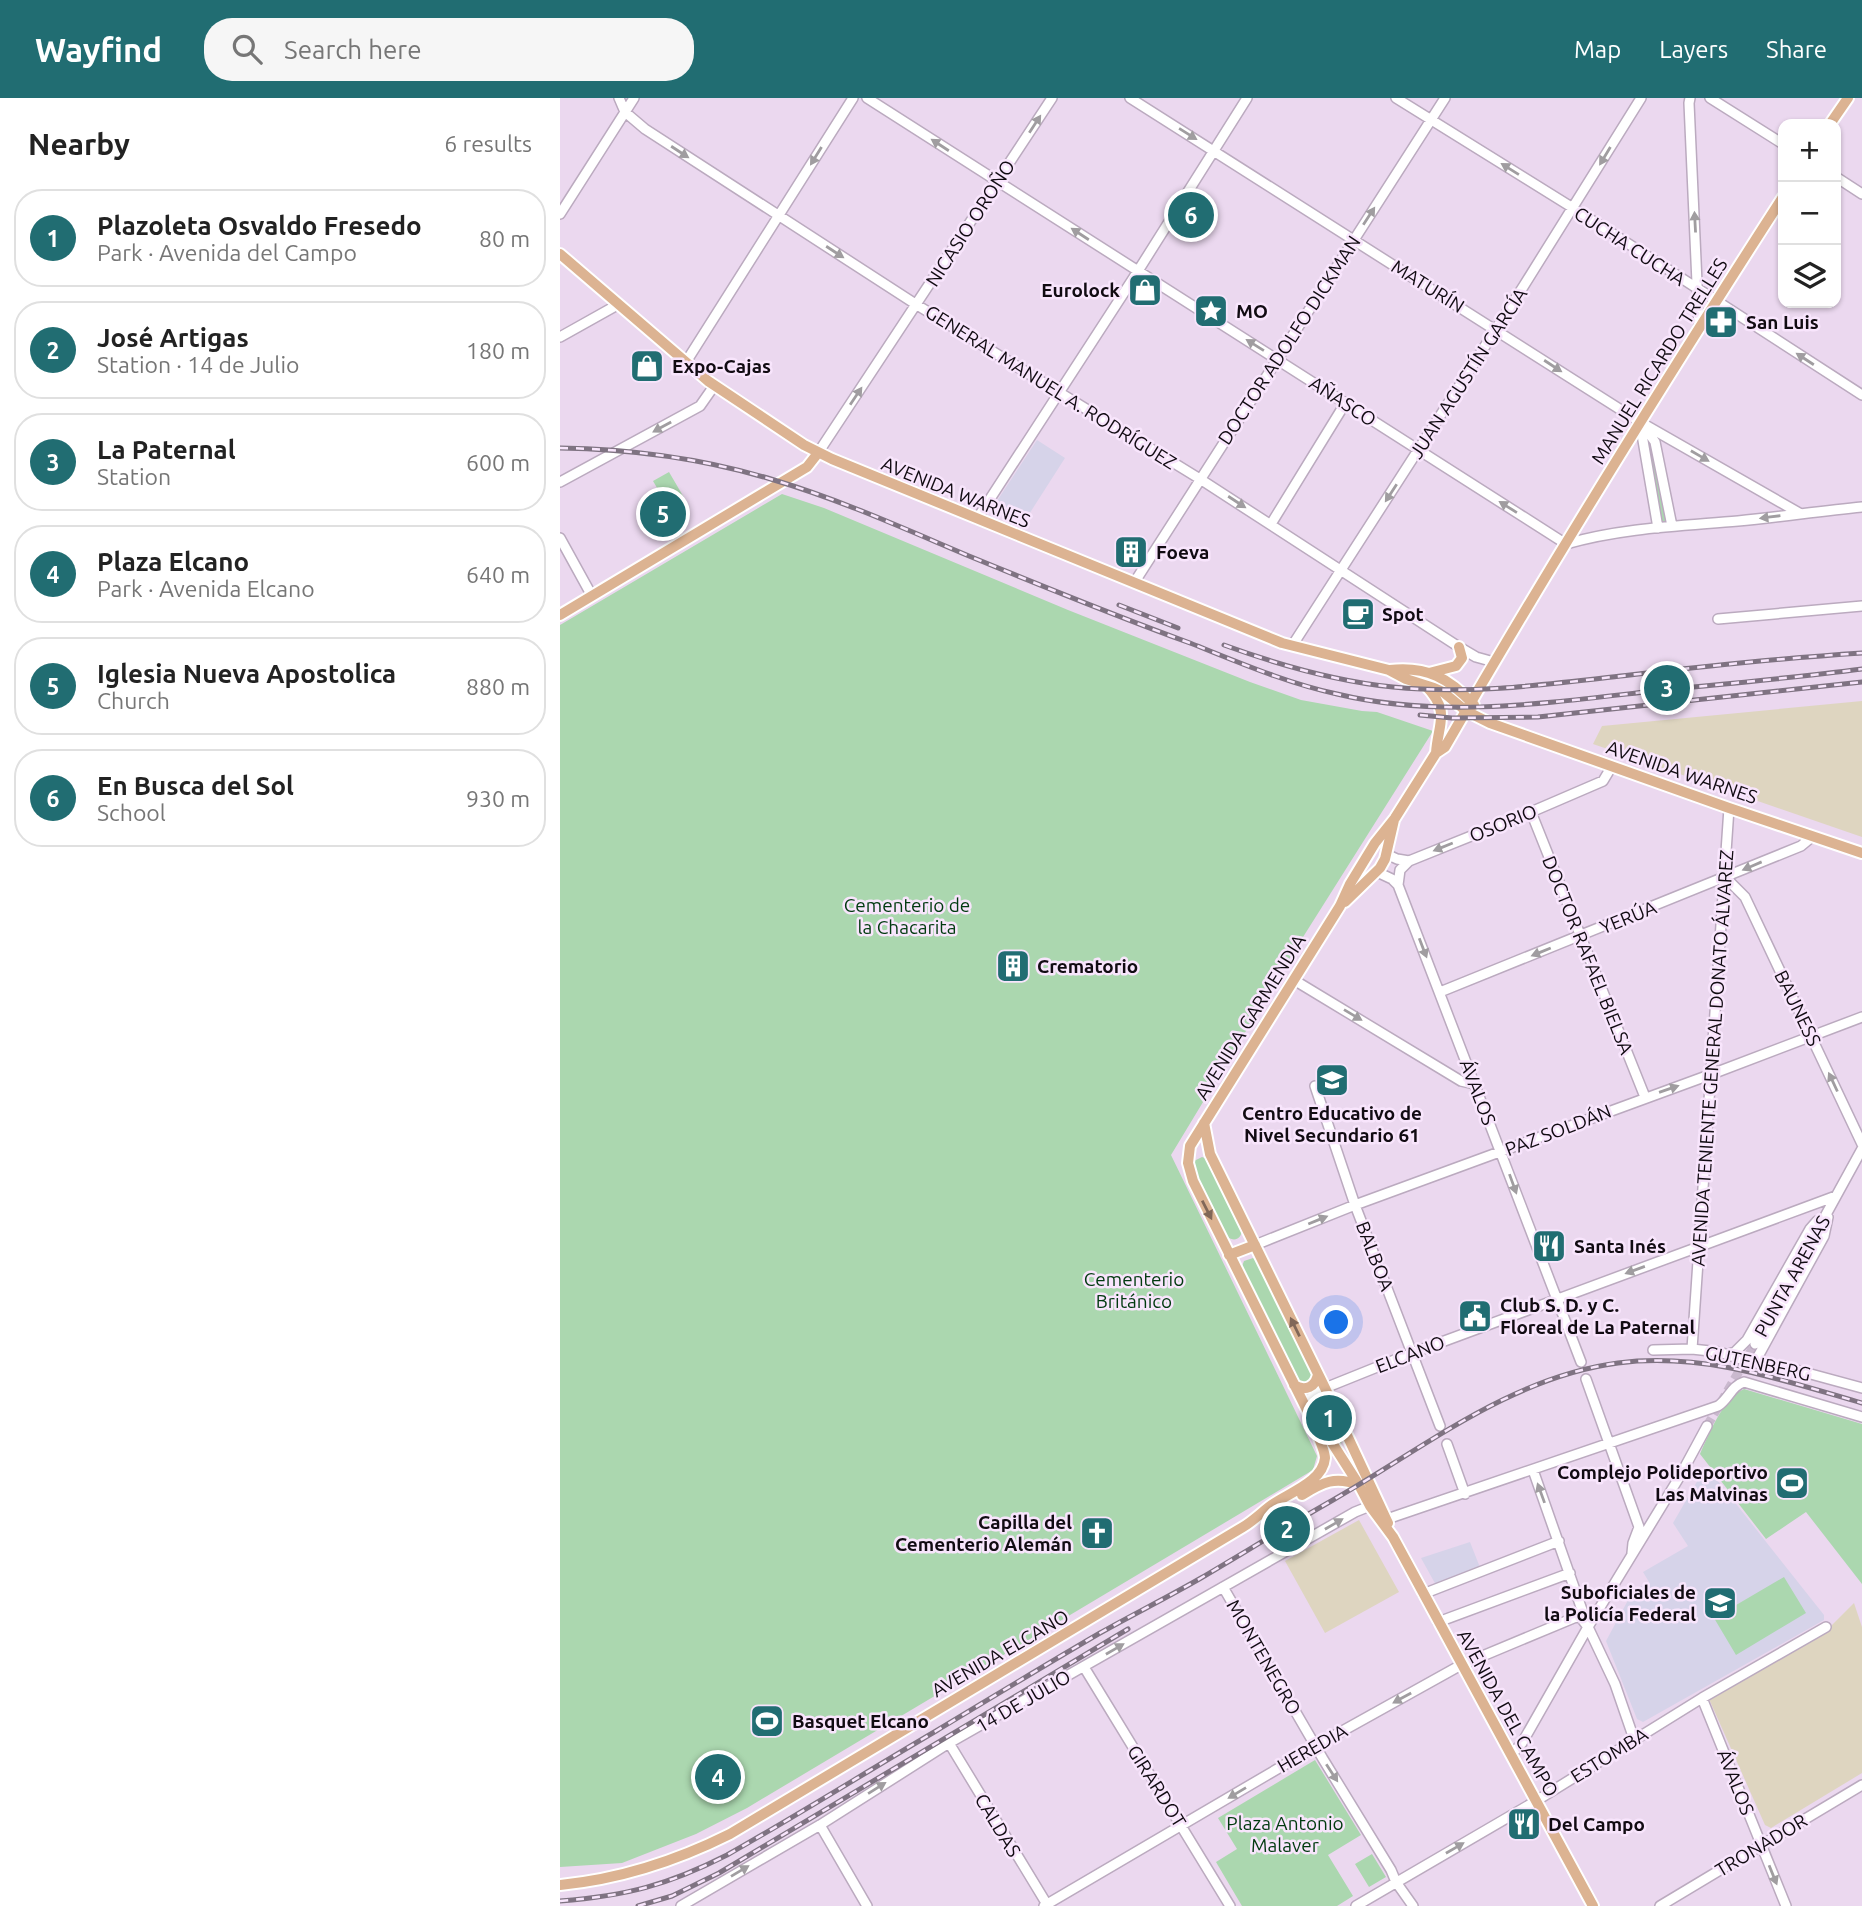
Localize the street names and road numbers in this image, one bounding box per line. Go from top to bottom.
street label: NICASIO OROÑO [921,155,1019,291]
street label: CUCHA CUCHA [1570,202,1690,290]
street label: DOCTOR ADOLFO DICKMAN [1213,231,1365,449]
street label: MANUEL RICARDO TRELLES [1586,254,1732,468]
street label: MATURÍN [1388,255,1468,317]
street label: JUAN AGUSTÍN GARCÍA [1405,283,1532,462]
street label: GENERAL MANUEL A. RODRÍGUEZ [921,300,1181,474]
street label: AÑASCO [1306,371,1380,431]
street label: AVENIDA WARNES [879,452,1033,532]
street label: AVENIDA WARNES [1604,736,1760,808]
street label: OSORIO [1466,800,1540,846]
street label: AVENIDA TENIENTE GENERAL DONATO ÁLVAREZ [1686,849,1738,1267]
street label: DOCTOR RAFAEL BIELSA [1538,852,1638,1058]
street label: YERÚA [1597,896,1660,938]
street label: AVENIDA GARMENDIA [1190,930,1310,1104]
street label: BAUNESS [1770,967,1826,1049]
street label: ÁVALOS [1455,1056,1501,1128]
street label: PAZ SOLDÁN [1502,1100,1614,1160]
street label: PUNTA ARENAS [1750,1212,1834,1340]
street label: BALBOA [1352,1218,1399,1295]
street label: ELCANO [1372,1331,1448,1377]
street label: GUTENBERG [1703,1341,1813,1385]
street label: MONTENEGRO [1222,1596,1306,1718]
street label: AVENIDA ELCANO [927,1605,1073,1701]
street label: AVENIDA DEL CAMPO [1453,1626,1563,1800]
street label: 14 DE JULIO [972,1665,1074,1737]
street label: HEREDIA [1273,1719,1351,1777]
street label: ESTOMBA [1566,1722,1652,1787]
street label: GIRARDOT [1123,1741,1191,1831]
street label: ÁVALOS [1713,1746,1759,1818]
street label: CALDAS [971,1789,1025,1861]
street label: TRONADOR [1711,1809,1811,1881]

